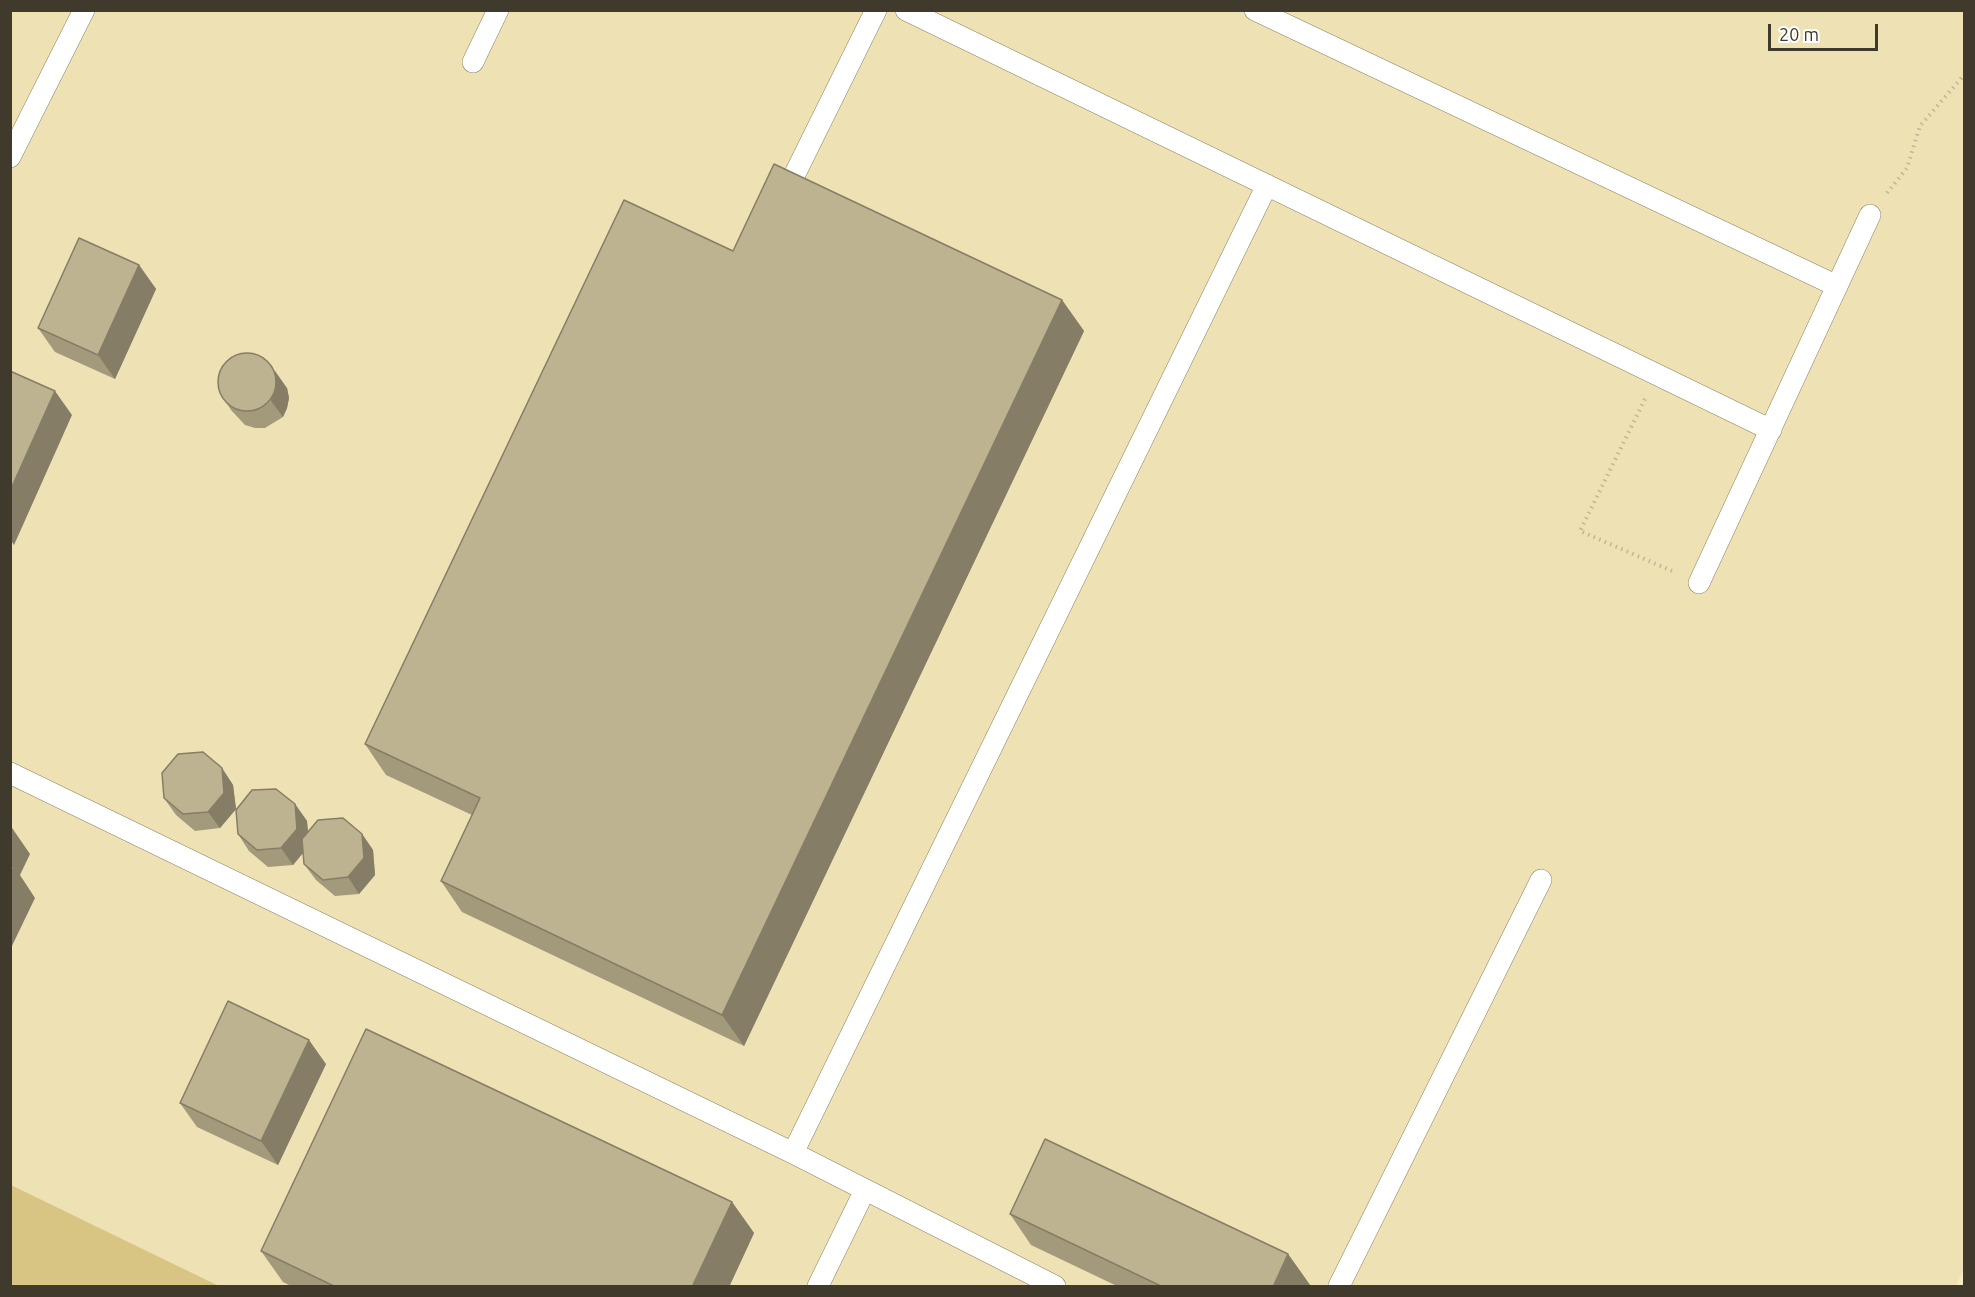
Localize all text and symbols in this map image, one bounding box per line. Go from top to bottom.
scale bar [1771,12,1880,50]
text: 20 m [1779,24,1819,44]

